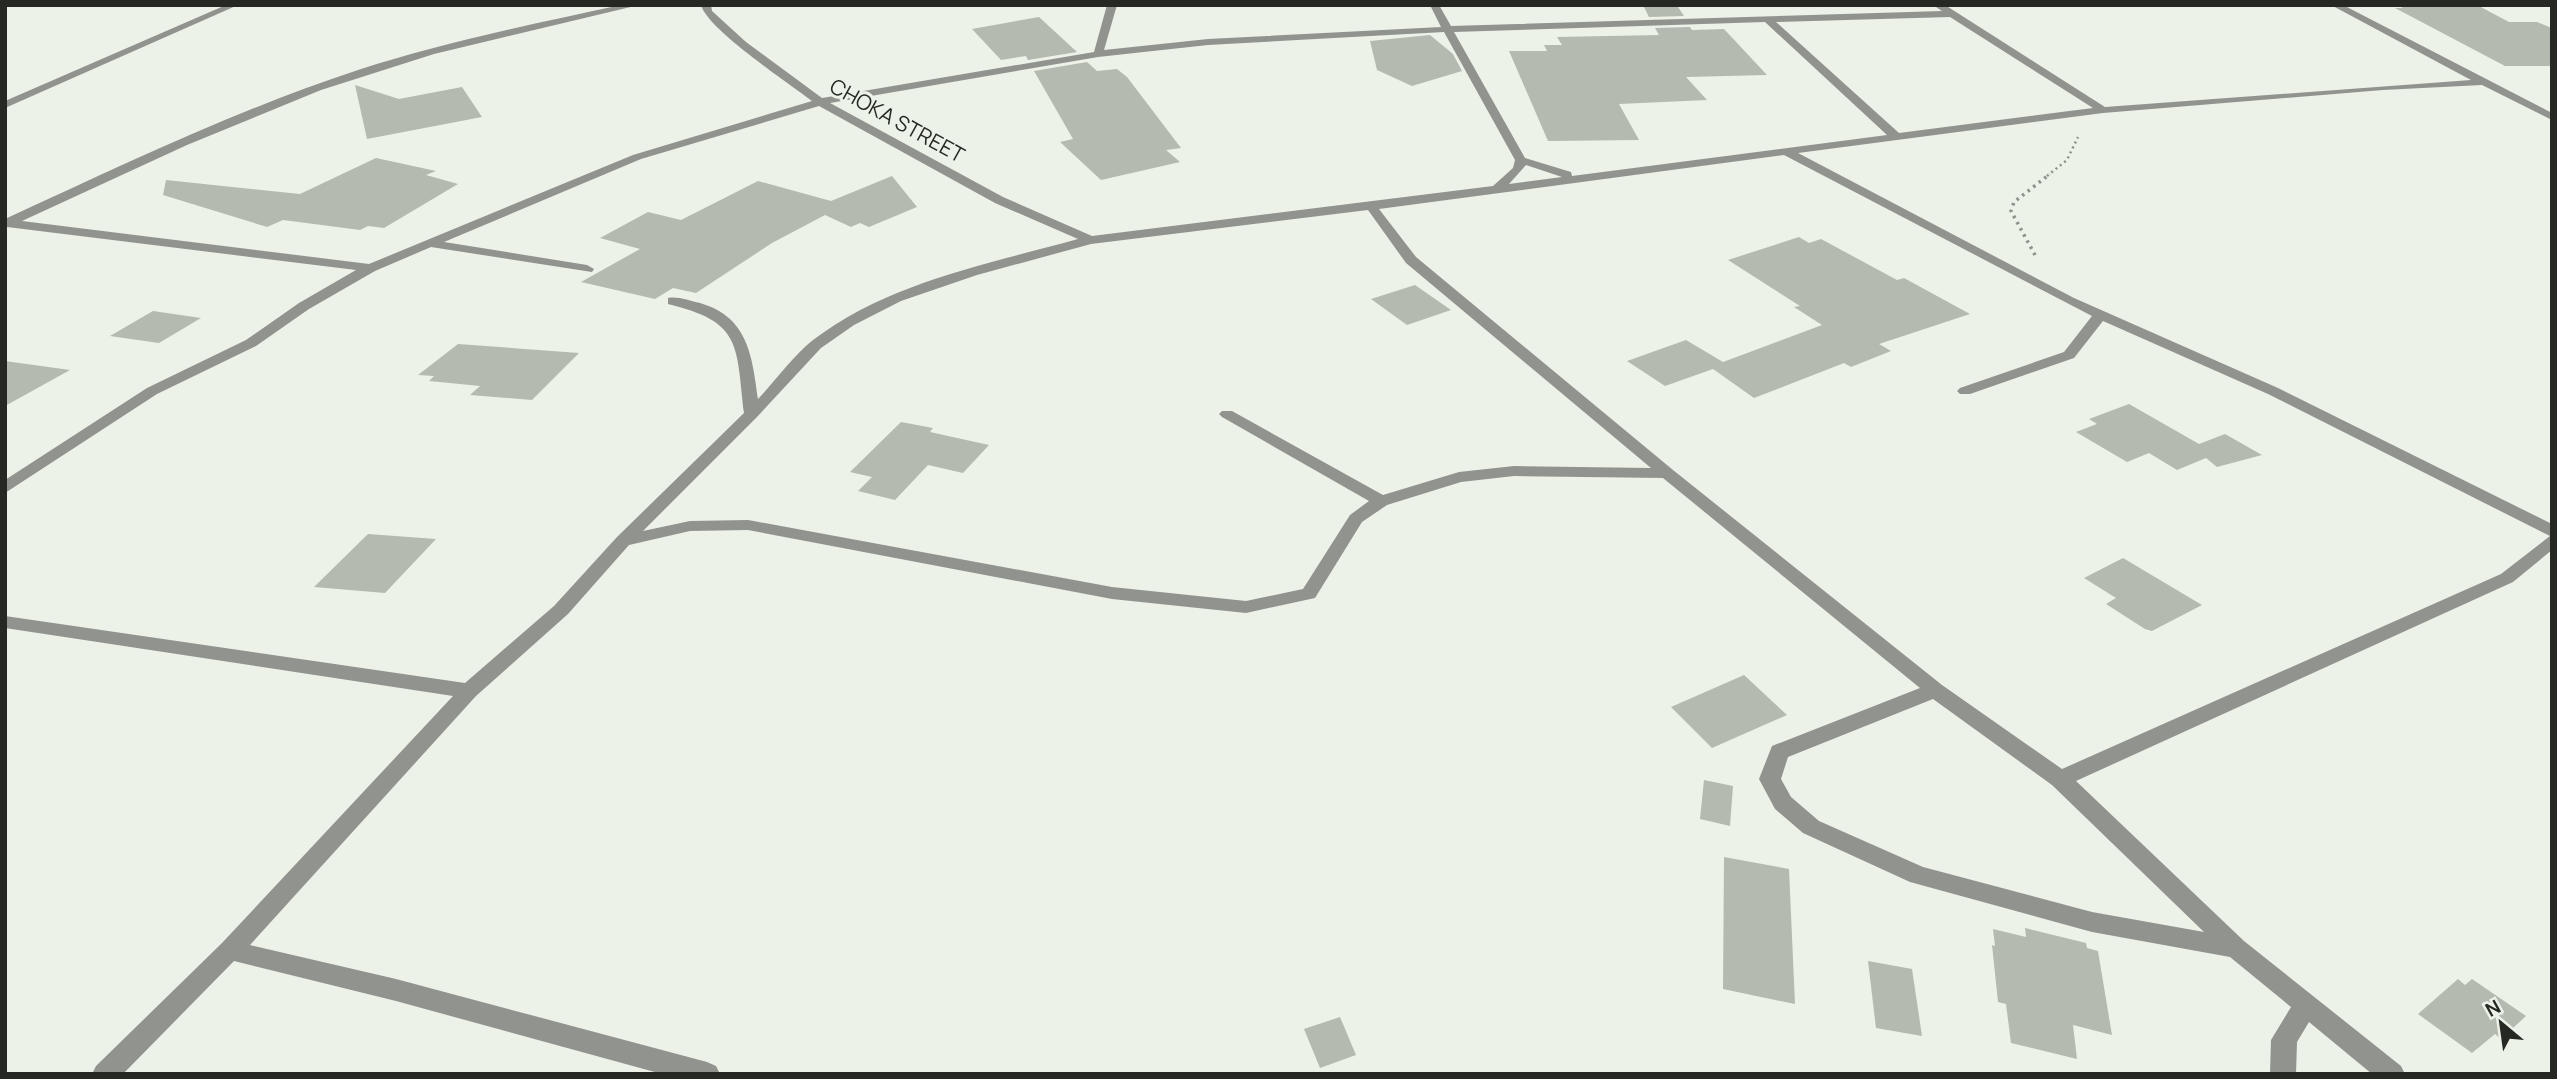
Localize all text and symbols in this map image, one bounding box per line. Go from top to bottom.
street label: CHOKA STREET [825,72,970,169]
north arrow [2466,988,2536,1058]
text: N [2480,993,2505,1023]

